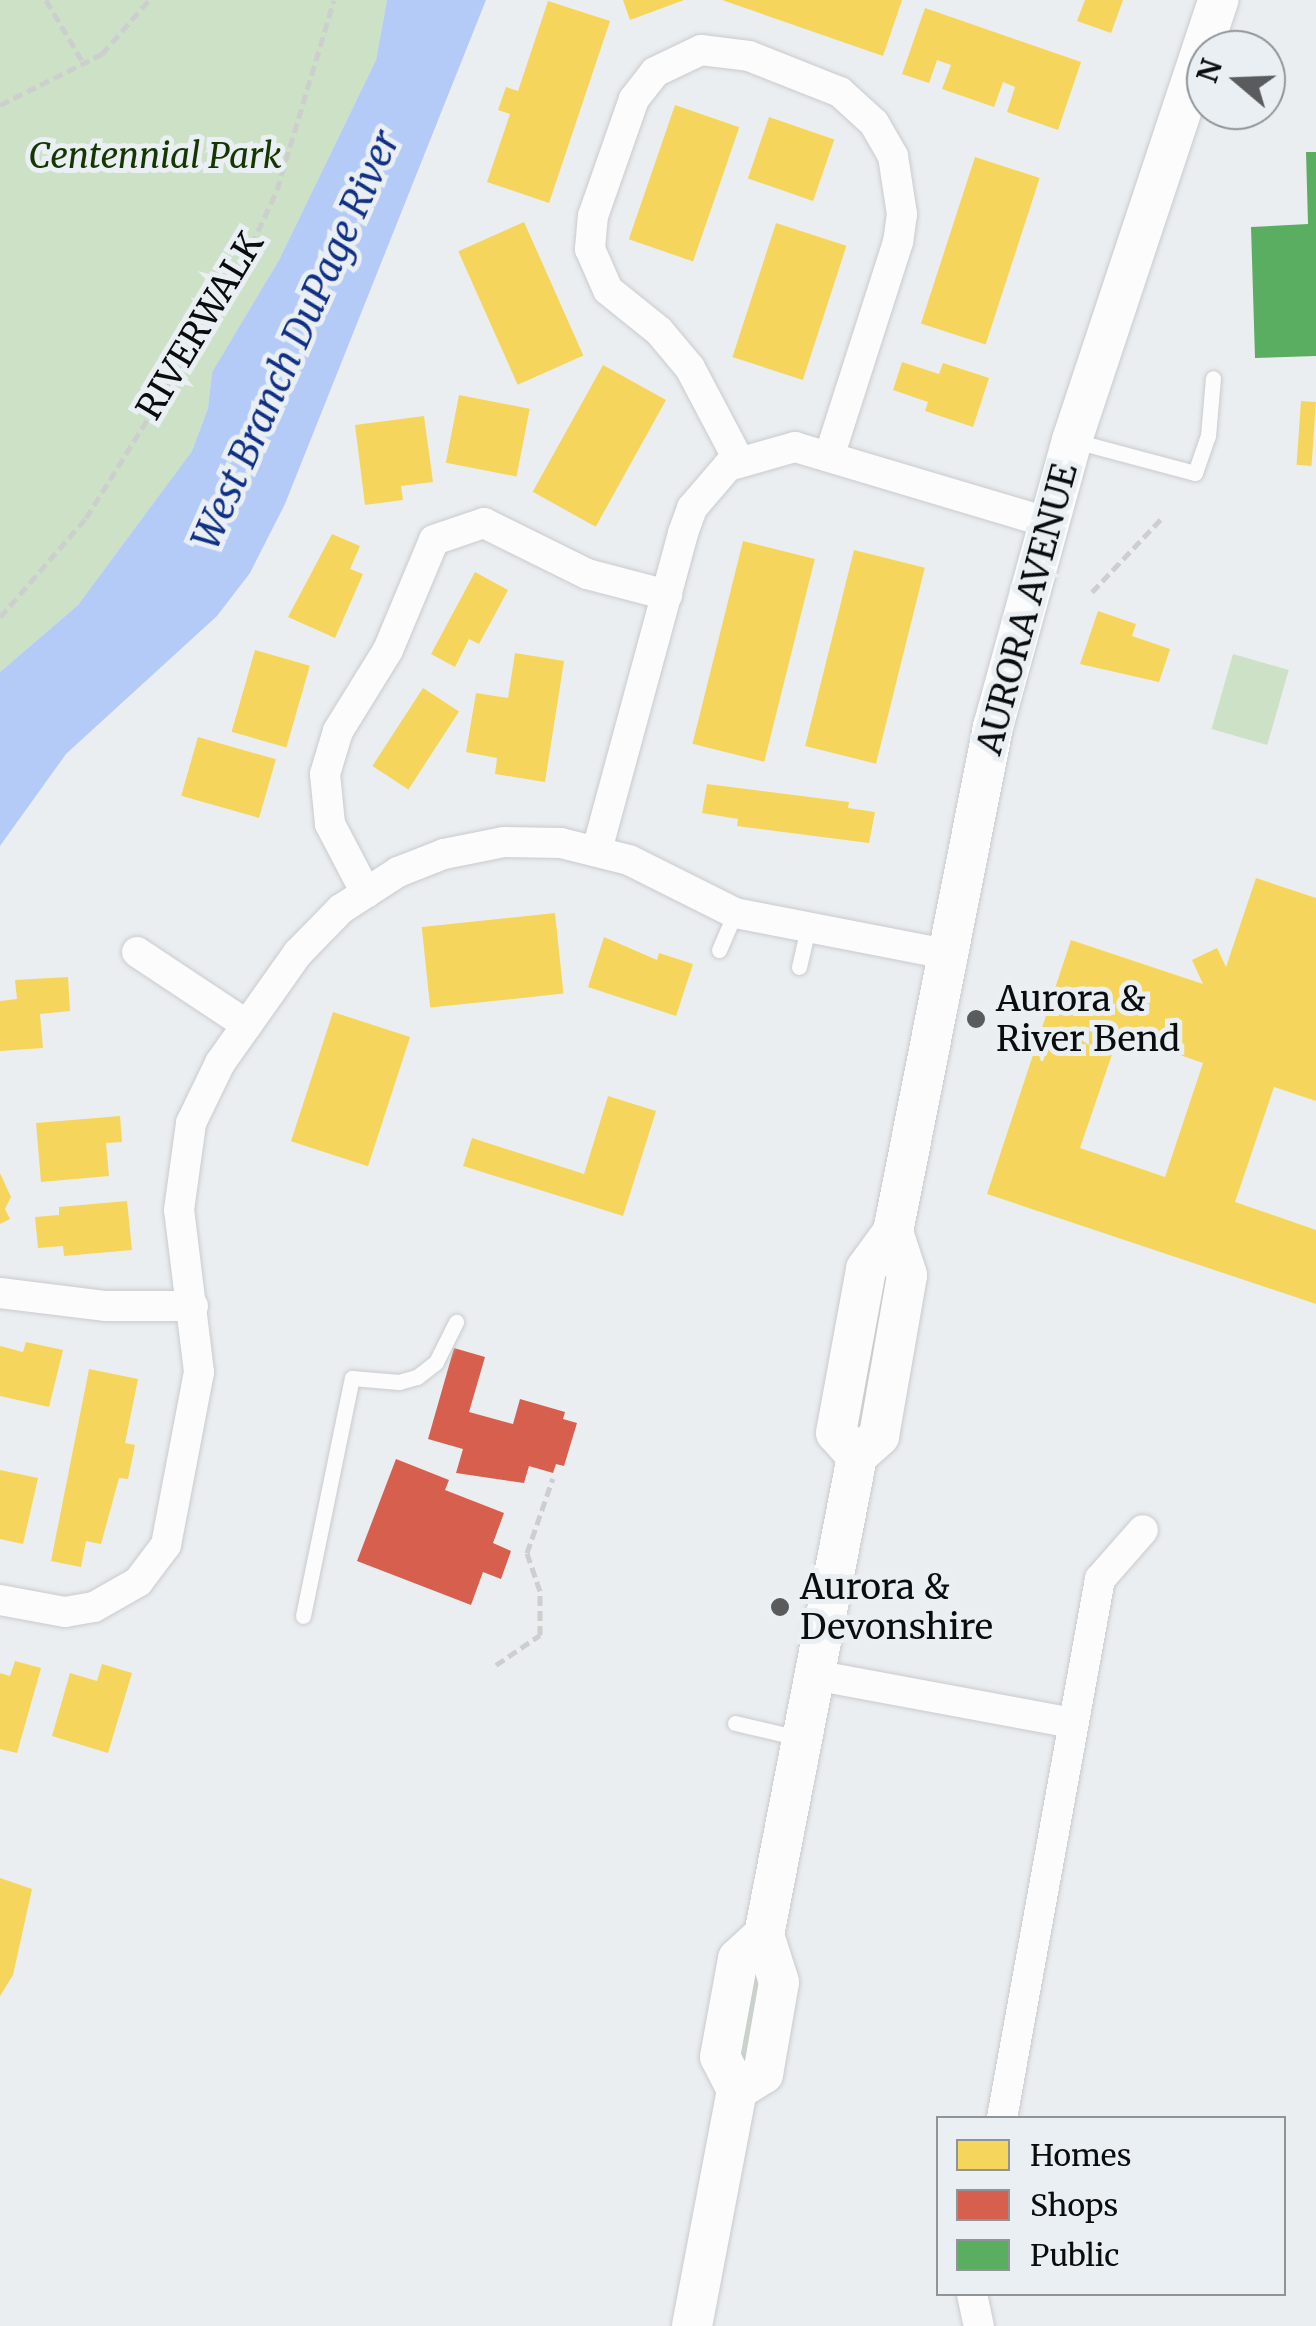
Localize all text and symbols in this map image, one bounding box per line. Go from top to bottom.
north arrow [1186,30,1286,130]
text: N [1189,55,1230,87]
water label: West Branch DuPage River [183,123,409,557]
park label: Centennial Park [28,135,282,177]
street label: RIVERWALK [128,225,272,427]
street label: AURORA AVENUE [968,459,1086,759]
place label: Aurora & River Bend [996,978,1180,1060]
marker: Aurora & River Bend [965,1008,987,1030]
place label: Aurora & Devonshire [800,1566,993,1648]
marker: Aurora & Devonshire [769,1596,791,1618]
legend [936,2116,1286,2296]
text: Homes [1030,2136,1131,2174]
text: Shops [1030,2186,1118,2224]
text: Public [1030,2236,1119,2274]

